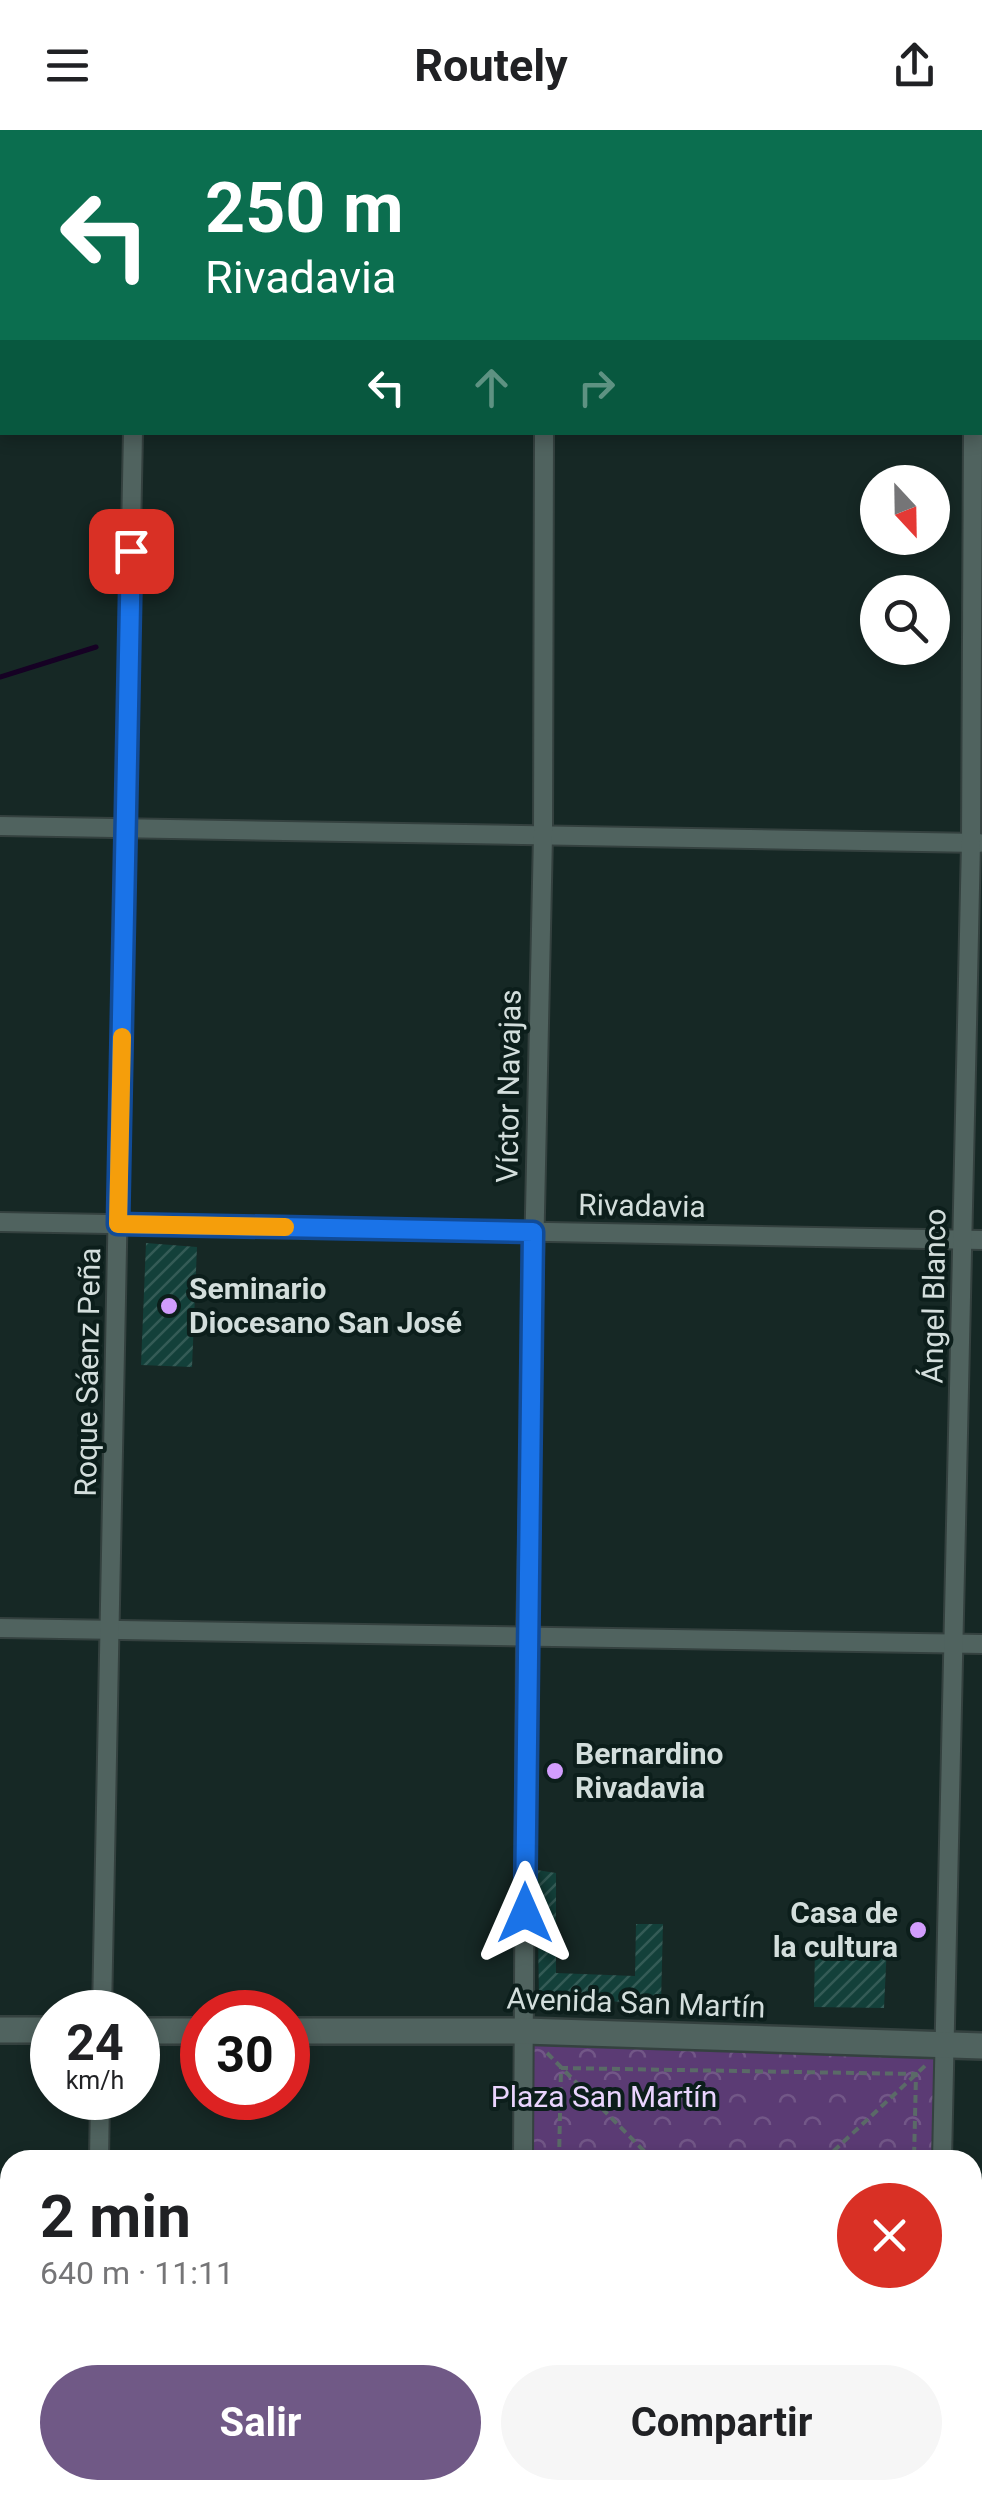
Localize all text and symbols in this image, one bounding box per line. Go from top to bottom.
icon: menu [40,38,95,93]
icon: share [887,38,942,93]
text: Routely [414,39,568,92]
text: 250 m [205,167,404,249]
icon: left [40,170,170,300]
text: Rivadavia [205,251,396,304]
icon: left [359,360,414,415]
icon: ahead [464,360,519,415]
icon: right [569,360,624,415]
north arrow [860,465,950,555]
map controls [860,465,950,665]
pin [89,509,174,594]
icon: arrive [104,524,159,579]
button: search [860,575,950,665]
street label: Víctor Navajas [489,989,528,1183]
street label: Rivadavia [578,1187,706,1224]
street label: Ángel Blanco [914,1208,953,1384]
street label: Roque Sáenz Peña [68,1247,107,1497]
place label: Seminario Diocesano San José [189,1271,462,1340]
marker: Seminario Diocesano San José [158,1295,180,1317]
place label: Bernardino Rivadavia [575,1736,724,1805]
marker: Bernardino Rivadavia [544,1760,566,1782]
position arrow [473,1861,577,1965]
place label: Casa de la cultura [773,1895,898,1964]
marker: Casa de la cultura [907,1919,929,1941]
street label: Avenida San Martín [506,1980,766,2025]
speed limit sign: 30 [180,1990,310,2120]
text: 24 [66,2014,124,2072]
text: km/h [66,2066,124,2095]
park label: Plaza San Martín [491,2079,717,2114]
text: 2 min [40,2181,191,2252]
button: close [837,2183,942,2288]
text: 640 m · 11:11 [40,2254,234,2292]
button: Salir [40,2365,481,2480]
button: Compartir [501,2365,942,2480]

